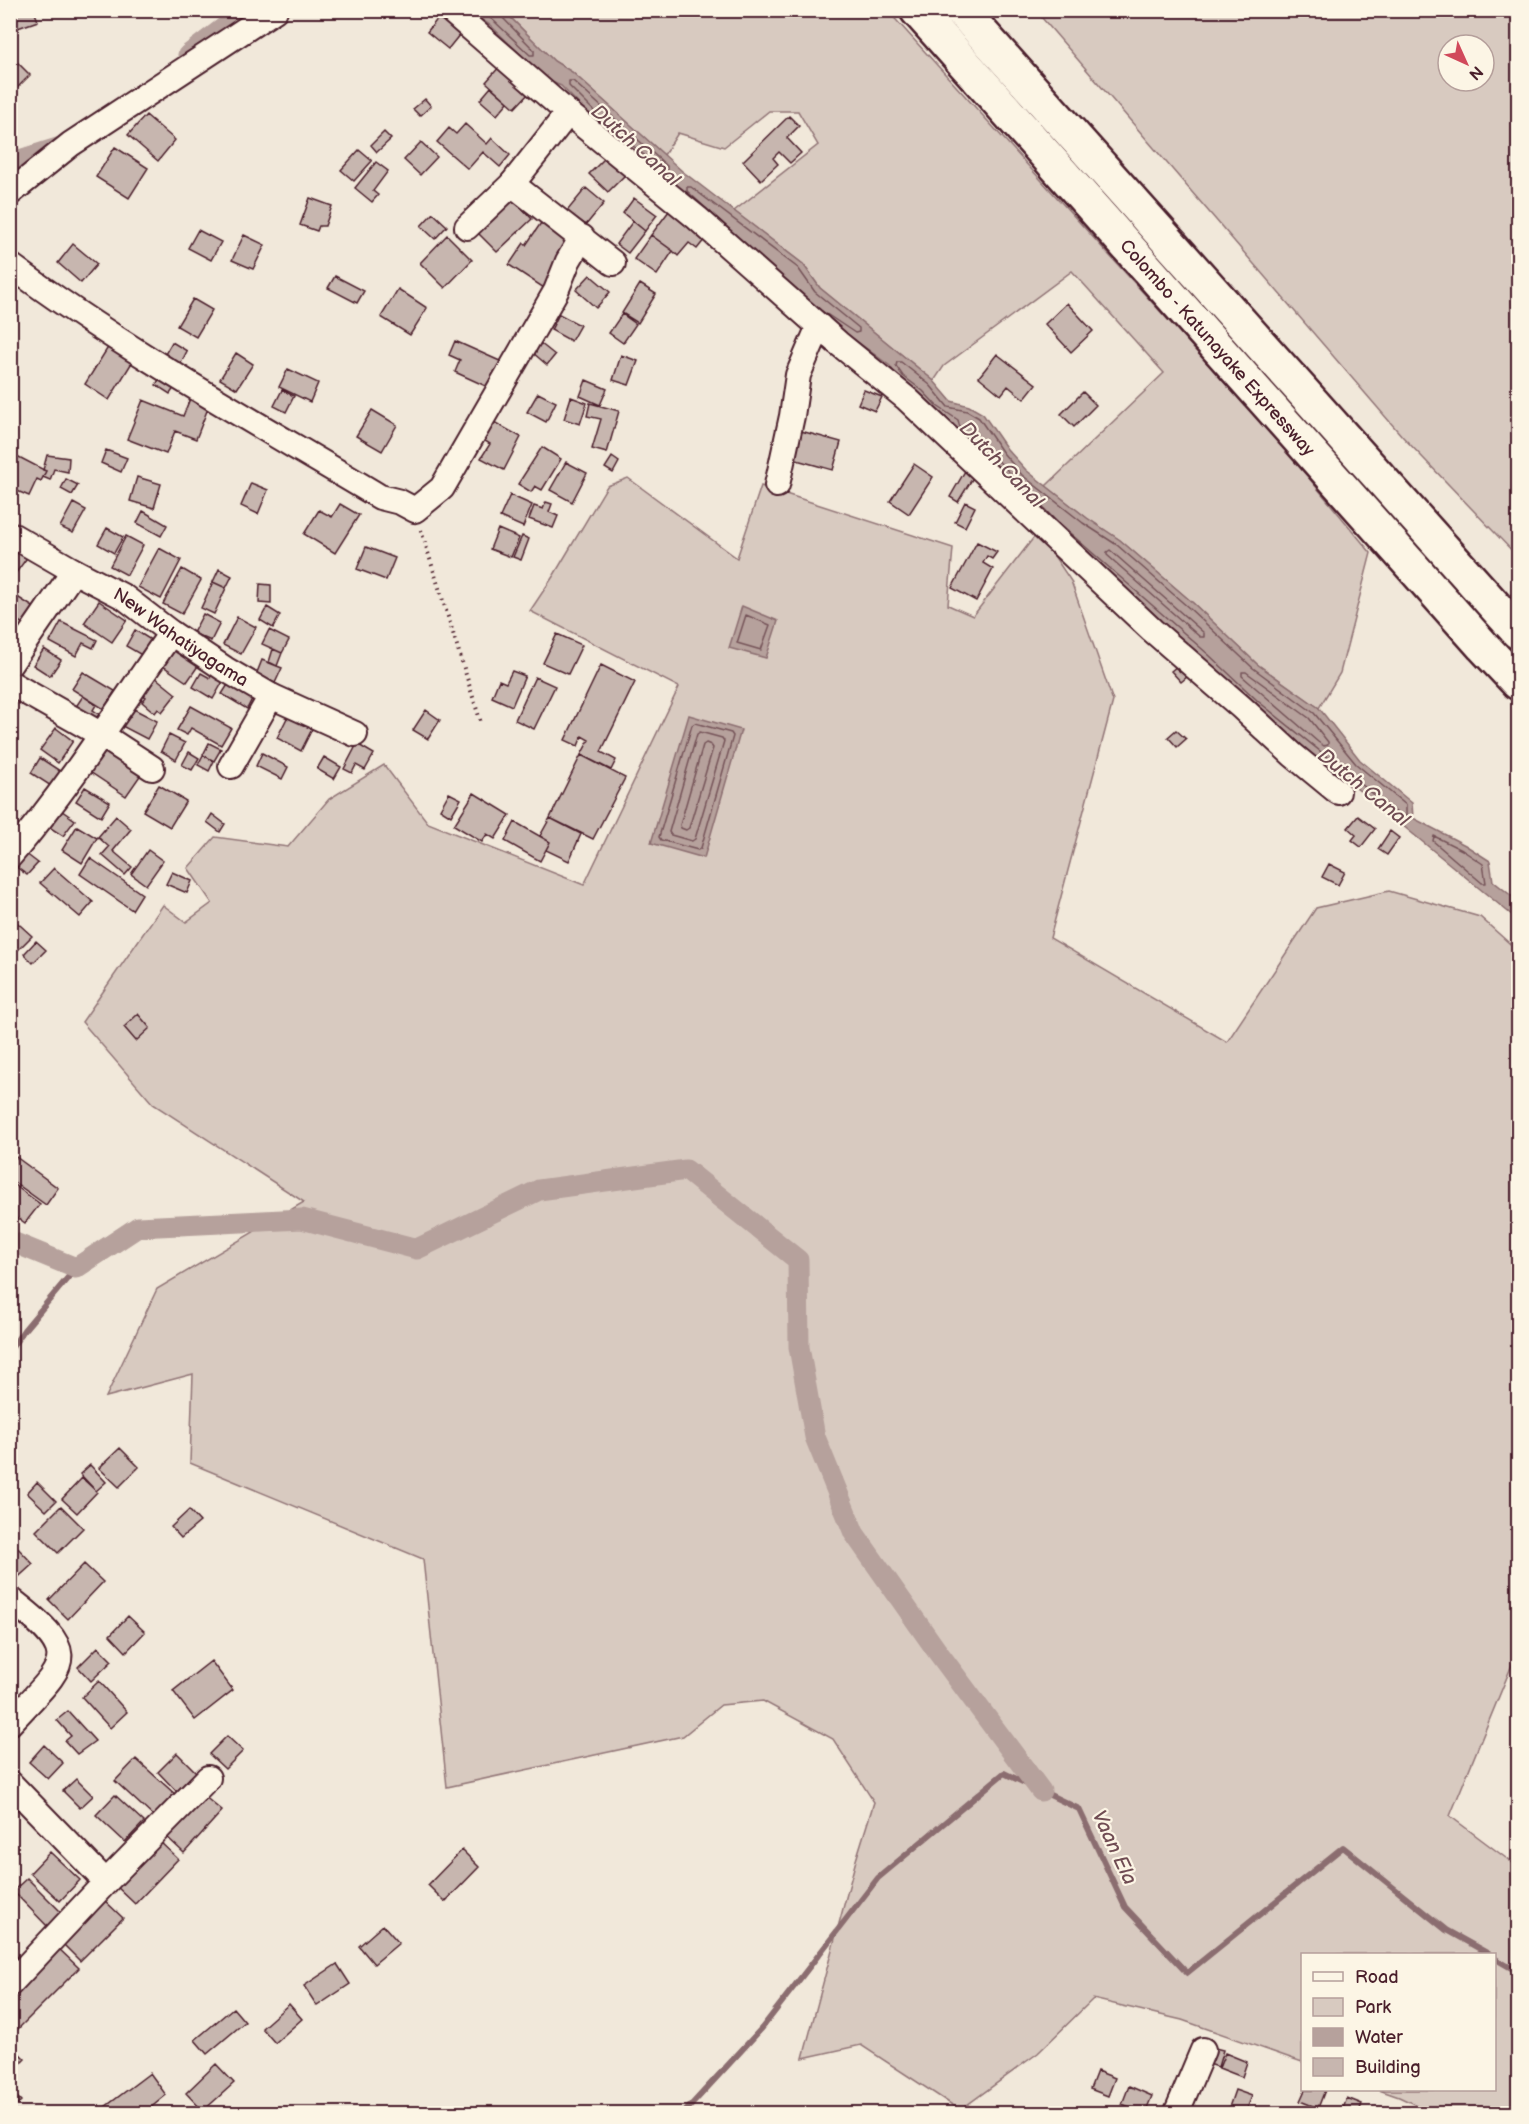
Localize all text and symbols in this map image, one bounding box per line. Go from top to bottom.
north arrow [1436,33,1496,93]
text: N [1465,62,1487,84]
water label: Dutch Canal [586,100,686,193]
street label: Colombo - Katunayake Expressway [1115,235,1319,461]
water label: Dutch Canal [954,416,1049,514]
street label: New Wahatiyagama [110,583,252,691]
water label: Dutch Canal [1313,744,1415,833]
water label: Vaan Ela [1086,1806,1142,1888]
legend [1301,1953,1496,2091]
text: Road [1355,1967,1399,1988]
text: Park [1355,1997,1391,2018]
text: Water [1355,2027,1403,2048]
text: Building [1355,2057,1421,2078]

